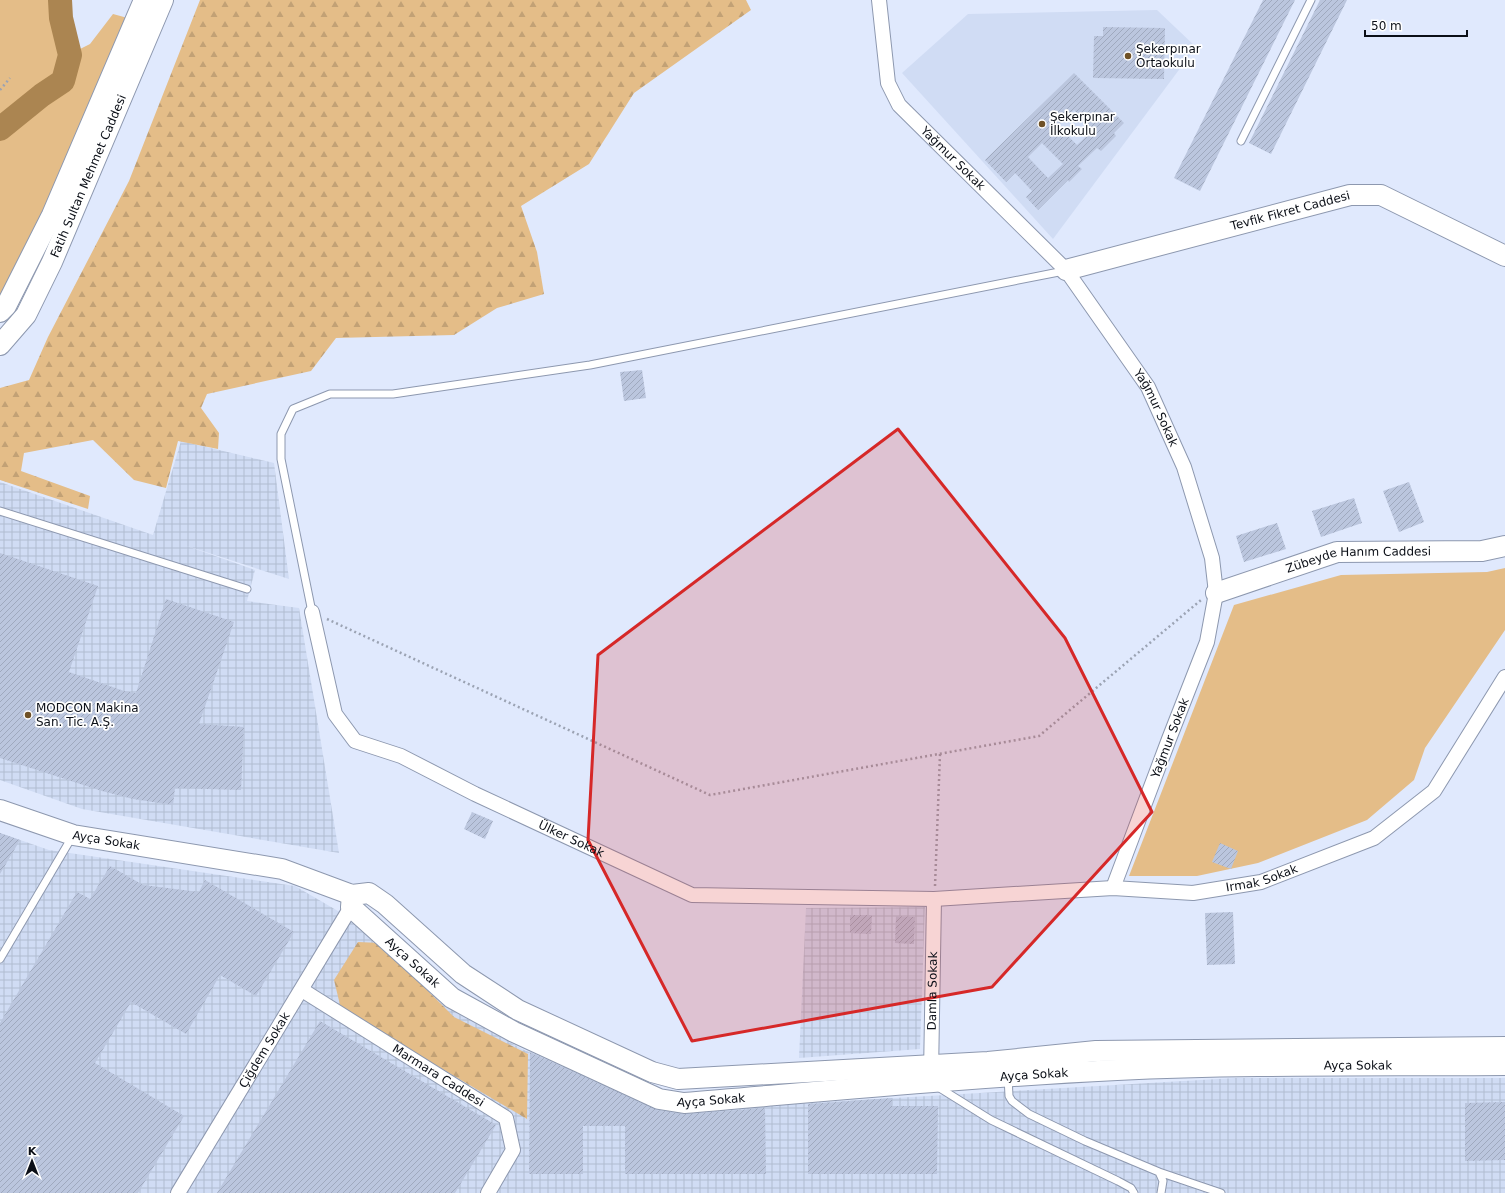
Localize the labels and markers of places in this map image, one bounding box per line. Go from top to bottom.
place label: Şekerpınar Ortaokulu [1136,42,1201,70]
marker: Şekerpınar Ortaokulu [1123,51,1133,61]
place label: Şekerpınar İlkokulu [1050,110,1115,138]
marker: Şekerpınar İlkokulu [1037,119,1047,129]
place label: MODCON Makina San. Tic. A.Ş. [36,701,139,729]
marker: MODCON Makina San. Tic. A.Ş. [23,710,33,720]

